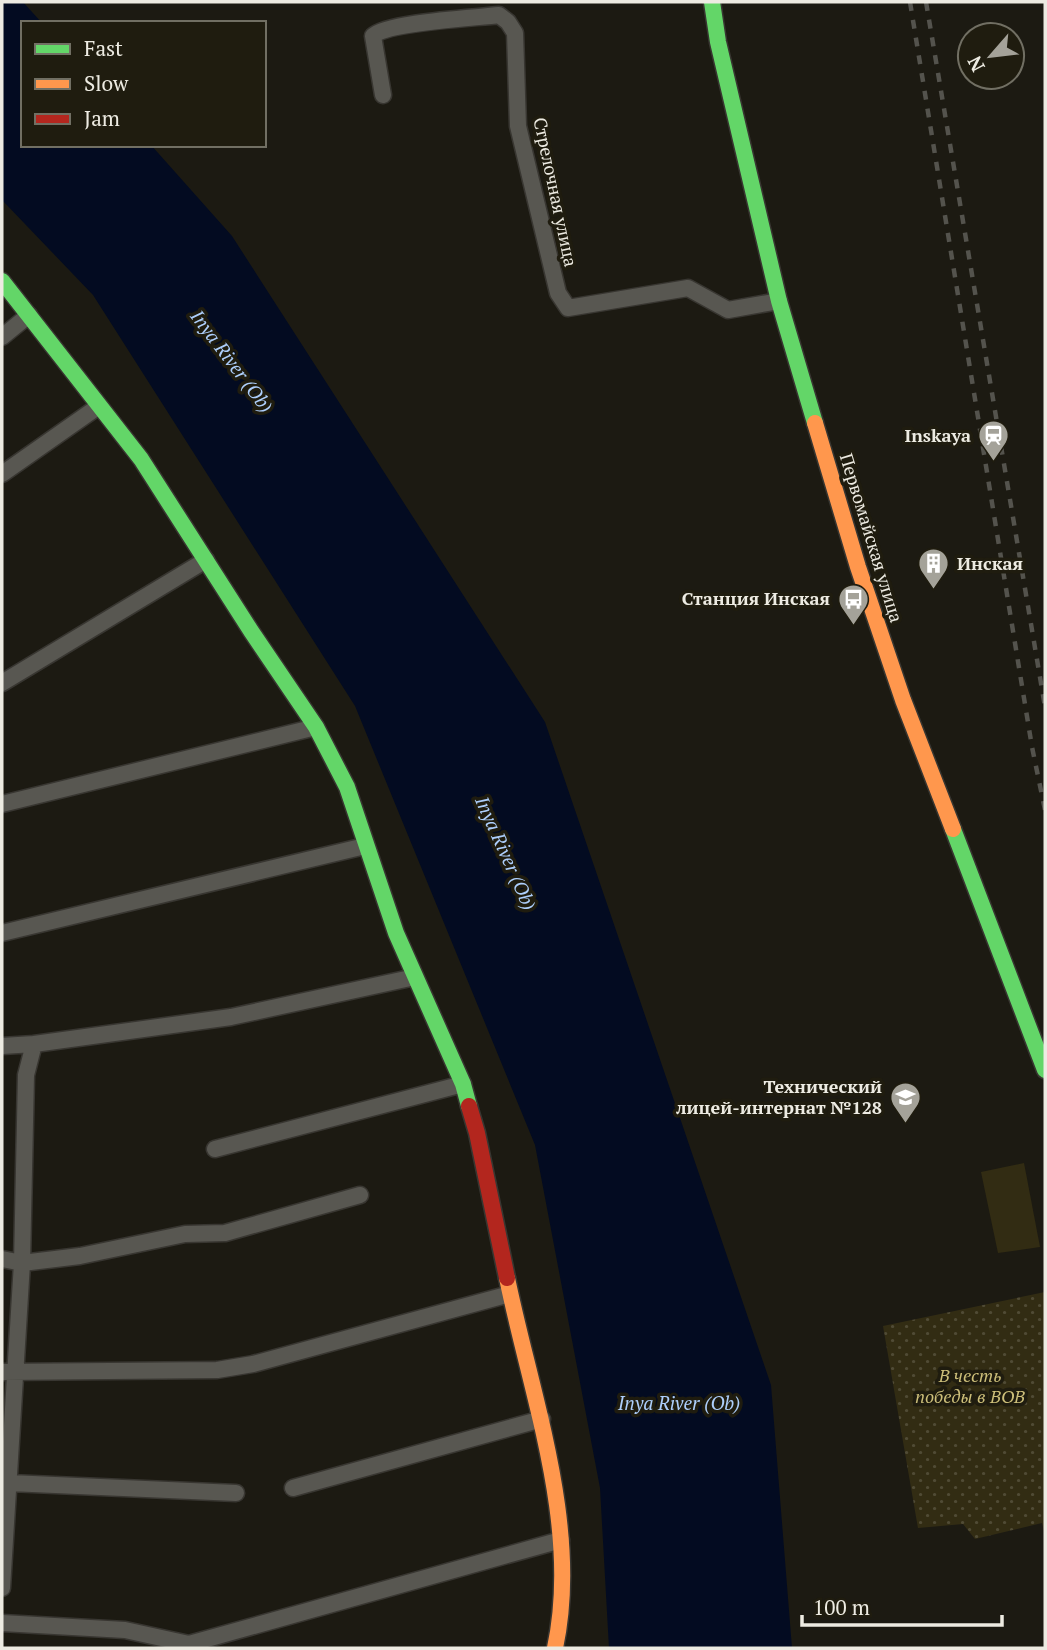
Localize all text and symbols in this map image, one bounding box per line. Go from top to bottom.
legend [21,21,266,147]
north arrow [956,21,1026,91]
text: Fast [84,34,123,62]
text: N [961,51,990,76]
text: Slow [84,69,129,97]
text: Jam [84,104,120,132]
street label: Стрелочная улица [528,115,584,269]
water label: Inya River (Ob) [185,303,279,417]
station icon: Inskaya [977,419,1011,463]
place label: Inskaya [905,423,971,447]
street label: Первомайская улица [835,450,909,625]
building icon: Инская [917,547,951,591]
place label: Инская [957,551,1023,575]
bus stop icon: Станция Инская [836,582,870,626]
place label: Станция Инская [682,586,830,610]
water label: Inya River (Ob) [470,791,543,914]
place label: Технический лицей-интернат №128 [676,1074,882,1119]
school or university icon: Технический лицей-интернат №128 [888,1080,922,1124]
park label: В честь победы в ВОВ [915,1363,1025,1408]
water label: Inya River (Ob) [617,1390,740,1415]
scale bar [802,1584,1002,1628]
text: 100 m [813,1593,870,1621]

